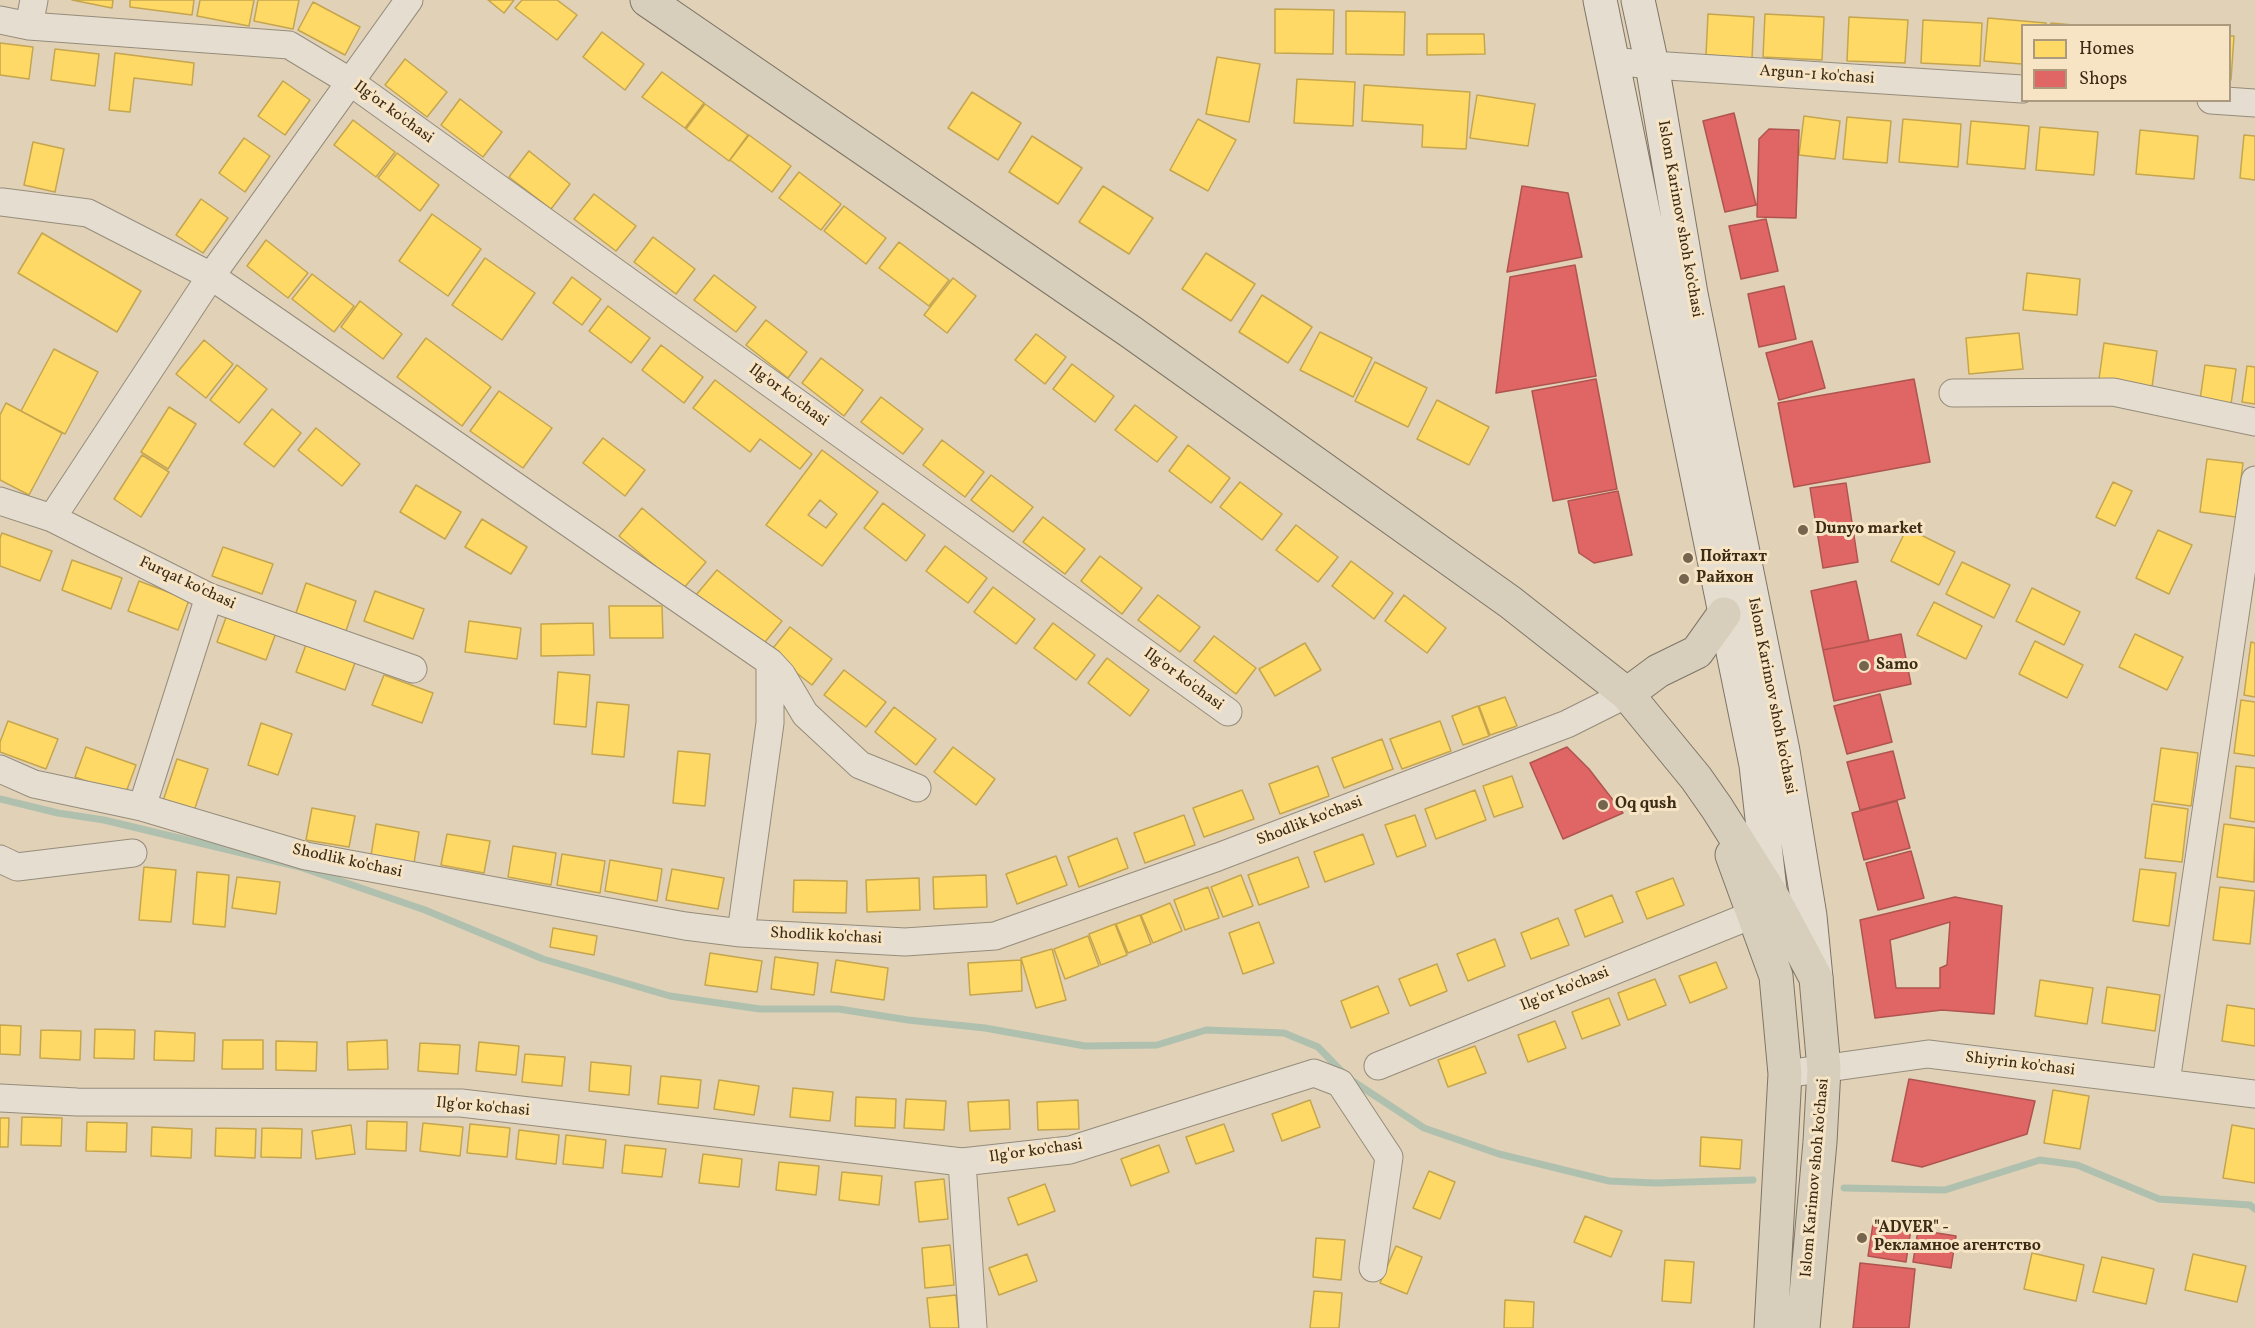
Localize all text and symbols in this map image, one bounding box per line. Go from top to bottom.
legend [2021,24,2231,102]
text: Homes [2079,37,2134,62]
street label: Argun-1 ko'chasi [1759,62,1875,90]
text: Shops [2079,67,2127,92]
street label: Ilg'or ko'chasi [349,78,437,148]
street label: Islom Karimov shoh ko'chasi [1652,119,1706,319]
street label: Ilg'or ko'chasi [744,361,832,431]
place label: Dunyo market [1815,520,1923,540]
marker: Dunyo market [1796,523,1810,537]
place label: Пойтахт [1700,548,1767,568]
marker: Пойтахт [1681,551,1695,565]
street label: Furqat ko'chasi [136,553,238,615]
place label: Райхон [1696,569,1753,589]
marker: Райхон [1677,572,1691,586]
street label: Islom Karimov shoh ko'chasi [1743,596,1799,796]
street label: Ilg'or ko'chasi [1139,645,1227,715]
place label: Samo [1876,656,1918,676]
marker: Samo [1857,659,1871,673]
street label: Shodlik ko'chasi [1254,793,1366,851]
place label: Oq qush [1615,795,1677,815]
marker: Oq qush [1596,798,1610,812]
street label: Shodlik ko'chasi [290,841,404,883]
street label: Shodlik ko'chasi [770,924,882,950]
street label: Ilg'or ko'chasi [1518,963,1612,1017]
street label: Shiyrin ko'chasi [1964,1049,2076,1081]
street label: Islom Karimov shoh ko'chasi [1798,1078,1834,1278]
street label: Ilg'or ko'chasi [435,1094,531,1122]
street label: Ilg'or ko'chasi [988,1136,1084,1168]
place label: "ADVER" - Рекламное агентство [1874,1219,2041,1257]
marker: "ADVER" - Рекламное агентство [1855,1231,1869,1245]

